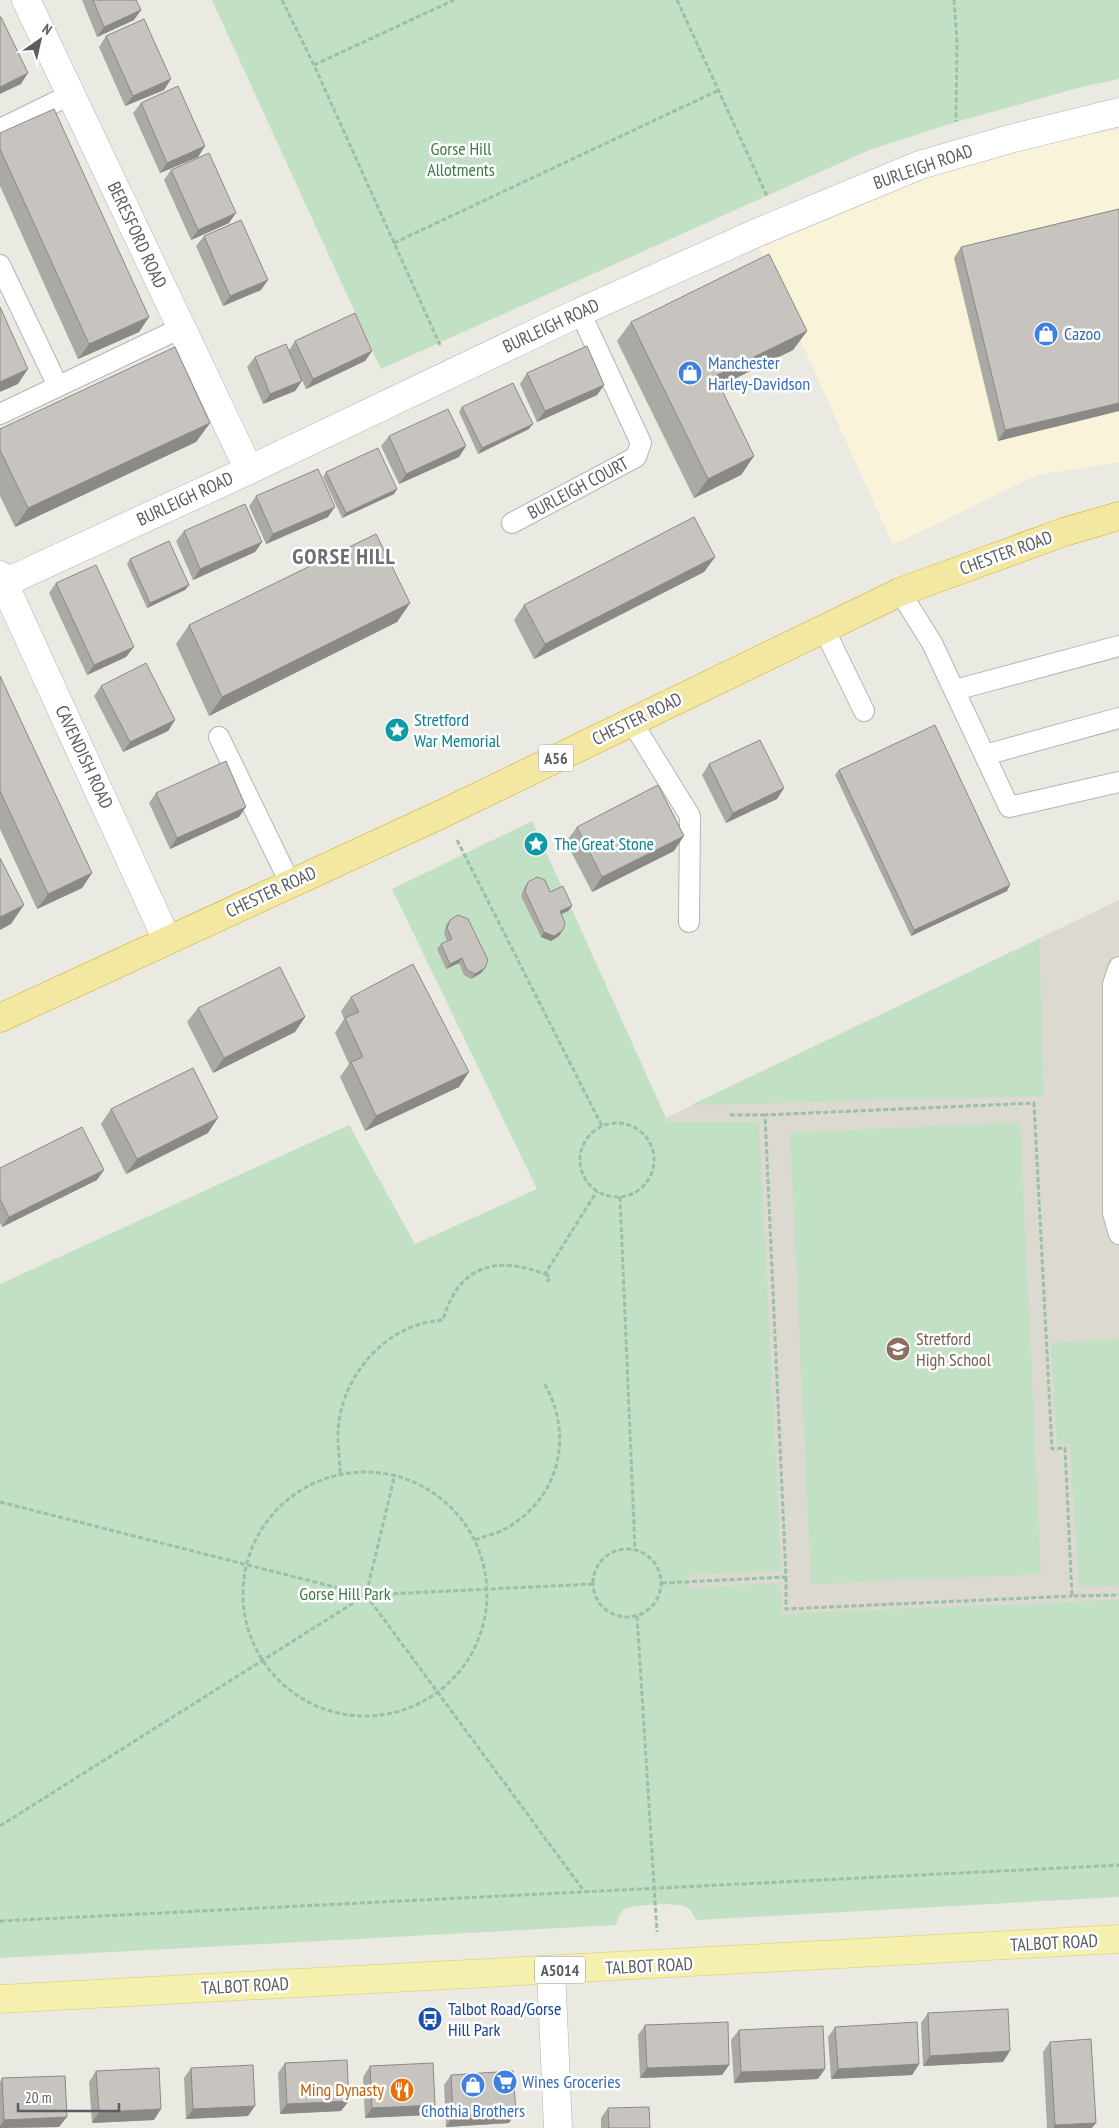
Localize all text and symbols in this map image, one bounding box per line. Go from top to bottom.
north arrow [15,15,65,65]
text: N [39,20,55,39]
park label: Gorse Hill Allotments [427,137,495,181]
street label: BURLEIGH ROAD [870,139,976,194]
street label: BERESFORD ROAD [103,178,172,292]
street label: BURLEIGH ROAD [499,293,603,358]
shop icon: Cazoo [1033,321,1059,347]
place label: Cazoo [1064,322,1101,345]
place label: Manchester Harley-Davidson [708,351,810,395]
shop icon: Manchester Harley-Davidson [677,360,703,386]
street label: BURLEIGH COURT [523,451,632,524]
street label: BURLEIGH ROAD [133,466,237,531]
street label: CHESTER ROAD [956,525,1055,580]
district label: GORSE HILL [292,542,396,570]
street label: CHESTER ROAD [588,687,685,750]
street label: CAVENDISH ROAD [50,701,118,812]
place label: Stretford War Memorial [414,708,501,752]
place icon: Stretford War Memorial [384,717,410,743]
road number: A56 [538,744,574,771]
place icon: The Great Stone [523,831,549,857]
place label: The Great Stone [554,832,654,855]
street label: CHESTER ROAD [222,861,320,922]
place label: Stretford High School [916,1327,992,1371]
school or university icon: Stretford High School [885,1336,911,1362]
park label: Gorse Hill Park [299,1582,391,1605]
street label: TALBOT ROAD [1010,1929,1098,1956]
street label: TALBOT ROAD [605,1952,693,1979]
road number: A5014 [535,1956,585,1984]
street label: TALBOT ROAD [201,1972,289,1999]
place label: Talbot Road/Gorse Hill Park [448,1997,561,2041]
bus stop icon: Talbot Road/Gorse Hill Park [417,2006,443,2032]
supermarket icon: Wines Groceries [492,2069,518,2095]
place label: Wines Groceries [522,2070,621,2093]
shop icon: Chothia Brothers [460,2072,486,2098]
restaurant icon: Ming Dynasty [389,2077,415,2103]
place label: Ming Dynasty [300,2078,384,2101]
scale bar [18,2080,119,2112]
text: 20 m [25,2088,51,2107]
place label: Chothia Brothers [421,2099,525,2122]

